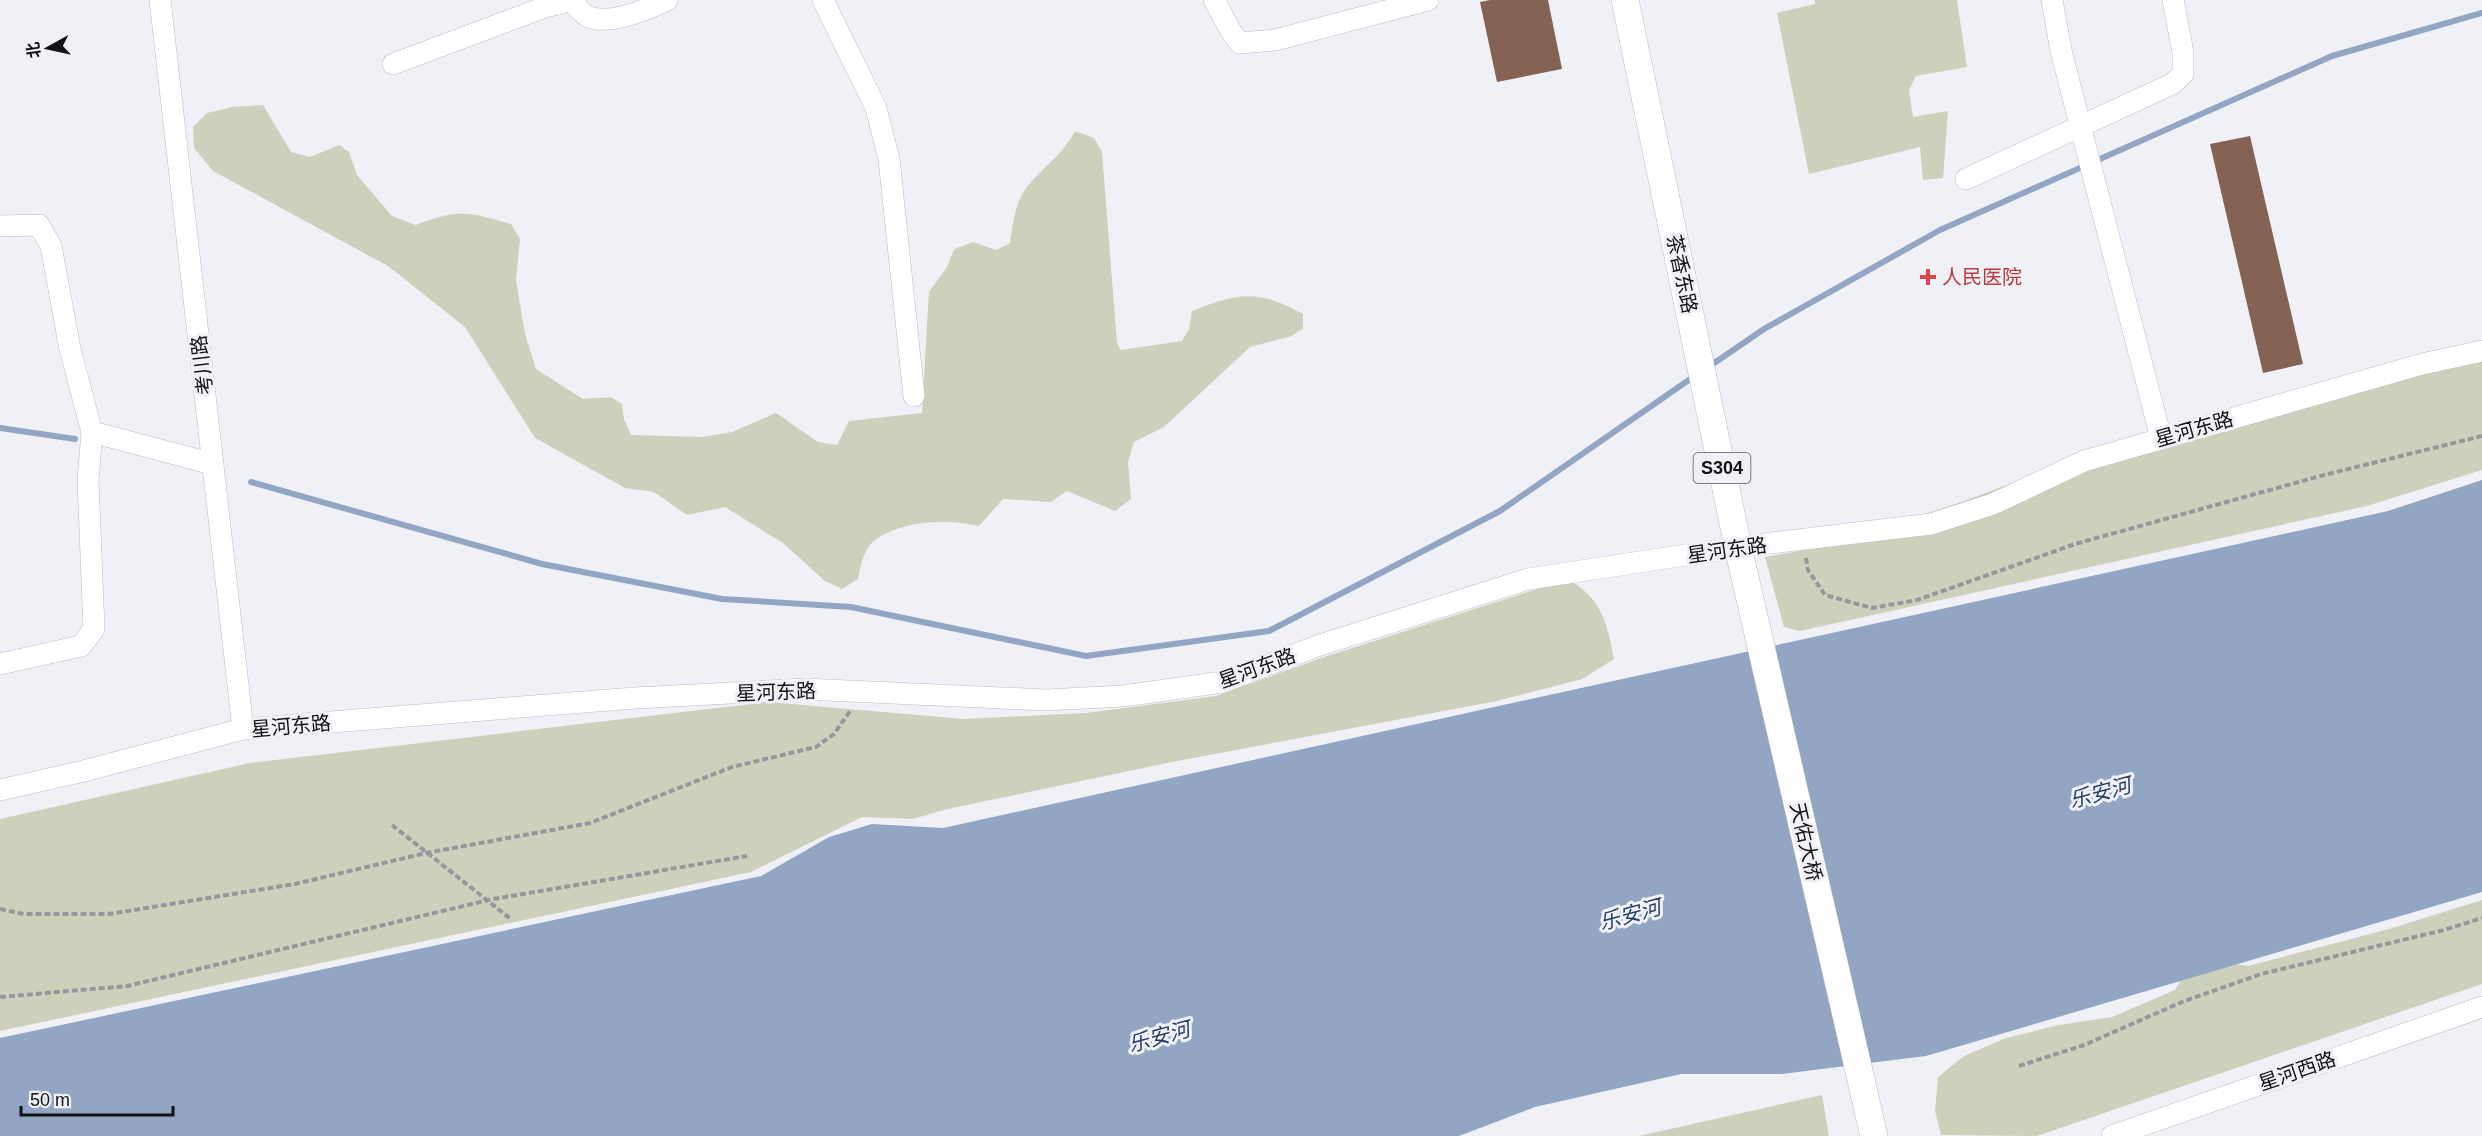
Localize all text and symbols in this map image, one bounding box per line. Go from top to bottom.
north arrow [18,18,78,78]
text: 北 [24,41,43,59]
street label: 茶香东路 [1663,233,1701,315]
place label: 人民医院 [1942,266,2022,288]
marker: 人民医院 [1919,268,1937,286]
street label: 考川路 [187,334,217,396]
street label: 星河东路 [2153,407,2235,451]
road number: S304 [1694,453,1750,483]
street label: 星河东路 [1686,534,1768,566]
street label: 星河东路 [1216,644,1298,692]
street label: 星河东路 [736,680,816,704]
street label: 星河东路 [250,712,332,740]
water label: 乐安河 [2066,772,2137,812]
street label: 天佑大桥 [1786,801,1826,883]
water label: 乐安河 [1596,894,1667,934]
water label: 乐安河 [1125,1016,1196,1056]
street label: 星河西路 [2256,1048,2338,1094]
scale bar [21,1079,172,1117]
text: 50 m [30,1090,70,1110]

